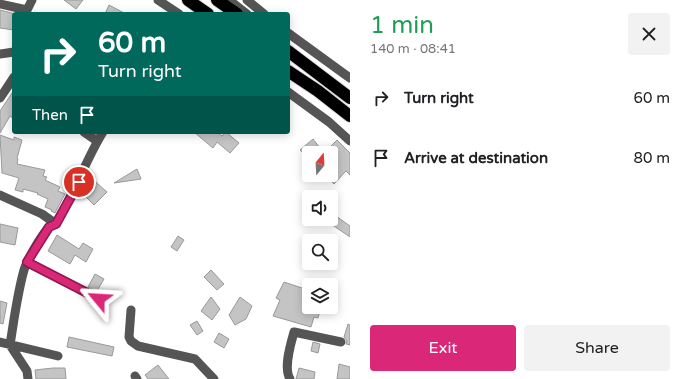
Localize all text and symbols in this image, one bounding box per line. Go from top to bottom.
text: 1 min [370,11,434,40]
button: close [628,13,670,55]
text: 60 m [98,26,166,60]
icon: right [32,28,84,80]
text: 140 m · 08:41 [370,41,456,57]
text: Turn right [98,60,182,82]
icon: right [370,87,392,109]
text: Turn right [404,89,474,107]
text: 60 m [633,89,670,107]
icon: arrive [76,104,98,126]
text: Then [32,106,68,124]
north arrow [302,146,338,182]
map controls [302,146,338,314]
icon: arrive [370,147,392,169]
text: Arrive at destination [404,149,548,167]
text: 80 m [633,149,670,167]
pin [62,165,96,199]
icon: arrive [68,171,90,193]
button: sound [302,190,338,226]
button: search [302,234,338,270]
position arrow [78,278,120,320]
button: layers [302,278,338,314]
button: Exit [370,325,516,371]
button: Share [524,325,670,371]

